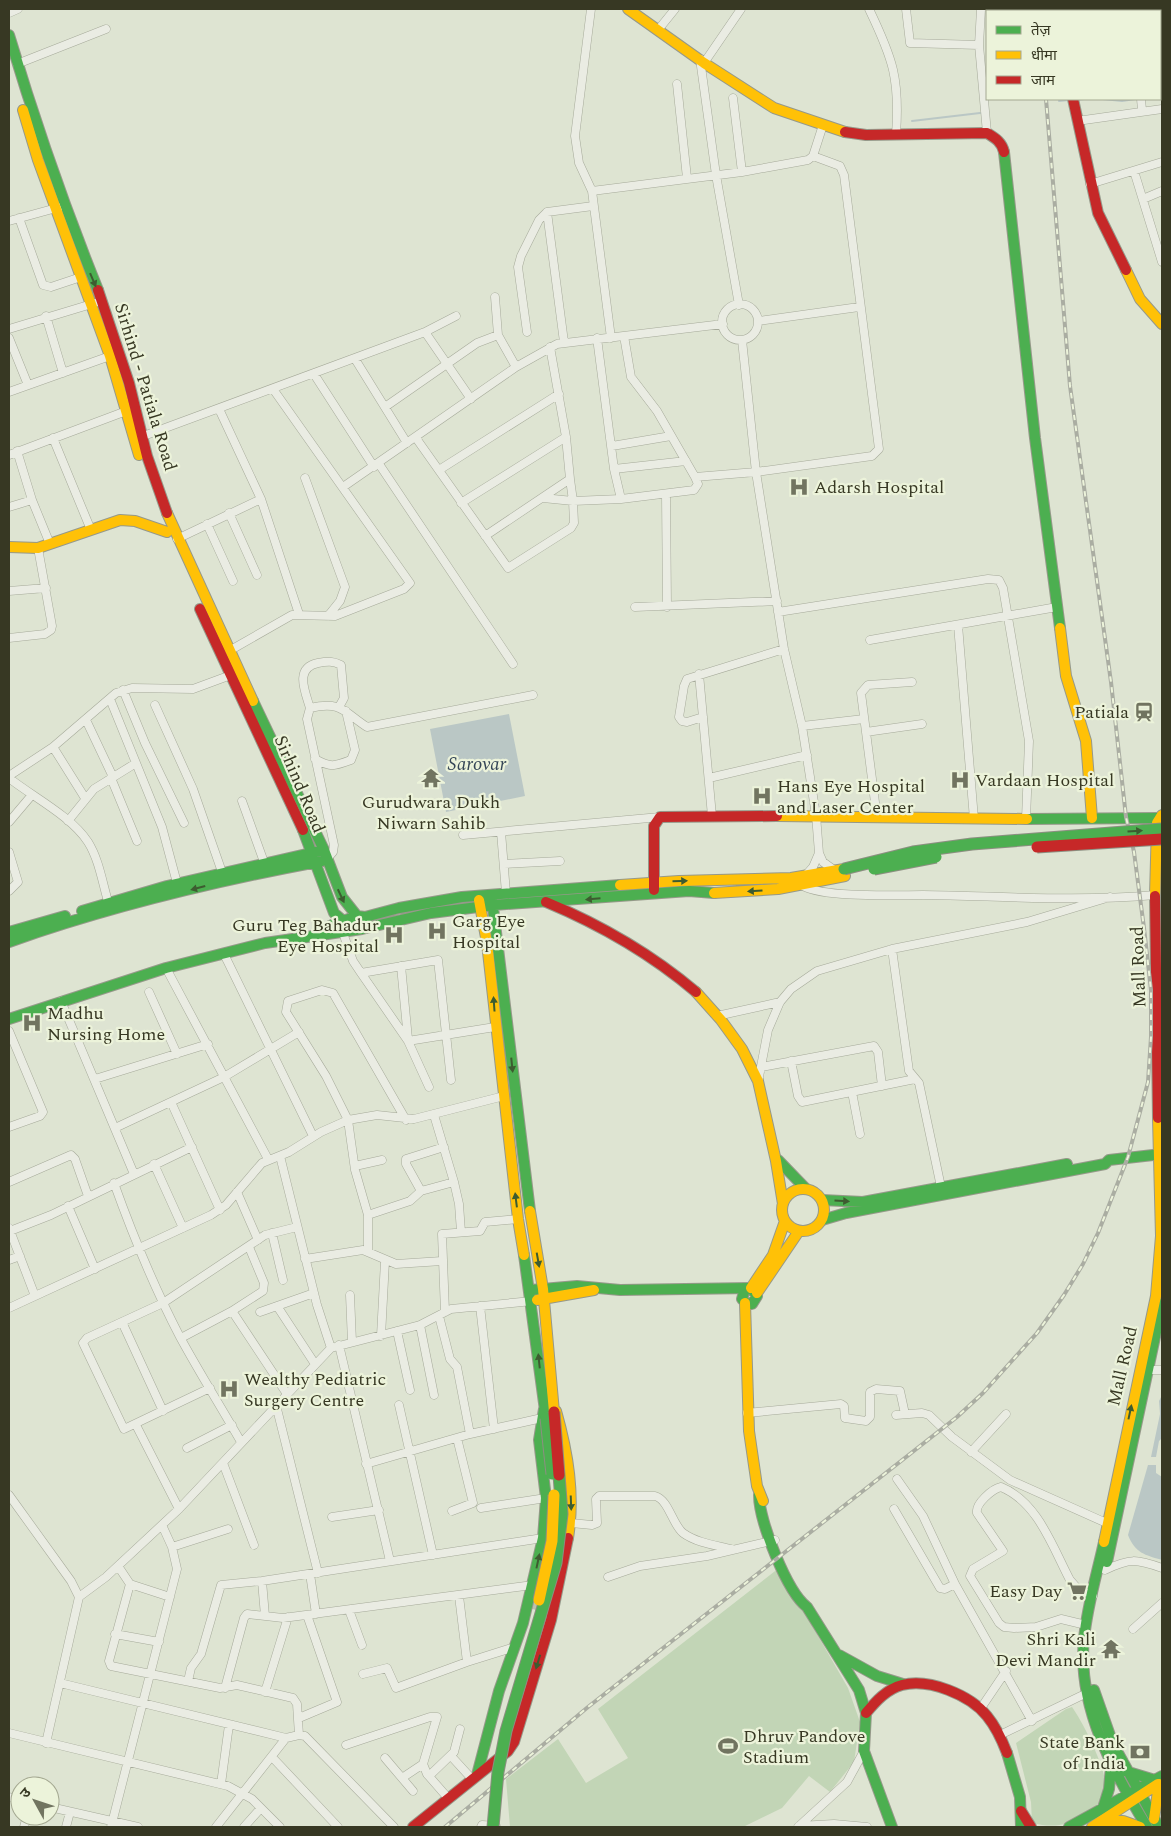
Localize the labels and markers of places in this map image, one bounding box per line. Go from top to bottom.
place label: Adarsh Hospital [814,474,944,501]
hospital icon: Adarsh Hospital [788,476,810,498]
place label: Patiala [1074,699,1129,726]
station icon: Patiala [1133,701,1155,723]
temple icon: Gurudwara Dukh Niwarn Sahib [420,767,442,789]
place label: Vardaan Hospital [975,767,1114,794]
hospital icon: Vardaan Hospital [949,769,971,791]
place label: Hans Eye Hospital and Laser Center [777,773,925,821]
hospital icon: Hans Eye Hospital and Laser Center [751,785,773,807]
place label: Gurudwara Dukh Niwarn Sahib [362,789,500,837]
place label: Garg Eye Hospital [452,908,525,956]
place label: Guru Teg Bahadur Eye Hospital [232,912,379,960]
hospital icon: Garg Eye Hospital [426,920,448,942]
hospital icon: Guru Teg Bahadur Eye Hospital [383,924,405,946]
place label: Madhu Nursing Home [47,1000,165,1048]
hospital icon: Madhu Nursing Home [21,1012,43,1034]
place label: Wealthy Pediatric Surgery Centre [244,1366,386,1414]
hospital icon: Wealthy Pediatric Surgery Centre [218,1378,240,1400]
place label: Easy Day [989,1578,1063,1605]
supermarket icon: Easy Day [1066,1580,1088,1602]
place label: Shri Kali Devi Mandir [995,1626,1096,1674]
temple icon: Shri Kali Devi Mandir [1100,1638,1122,1660]
place label: Dhruv Pandove Stadium [743,1723,865,1771]
place label: State Bank of India [1039,1729,1125,1777]
sports icon: Dhruv Pandove Stadium [717,1735,739,1757]
bank icon: State Bank of India [1129,1741,1151,1763]

